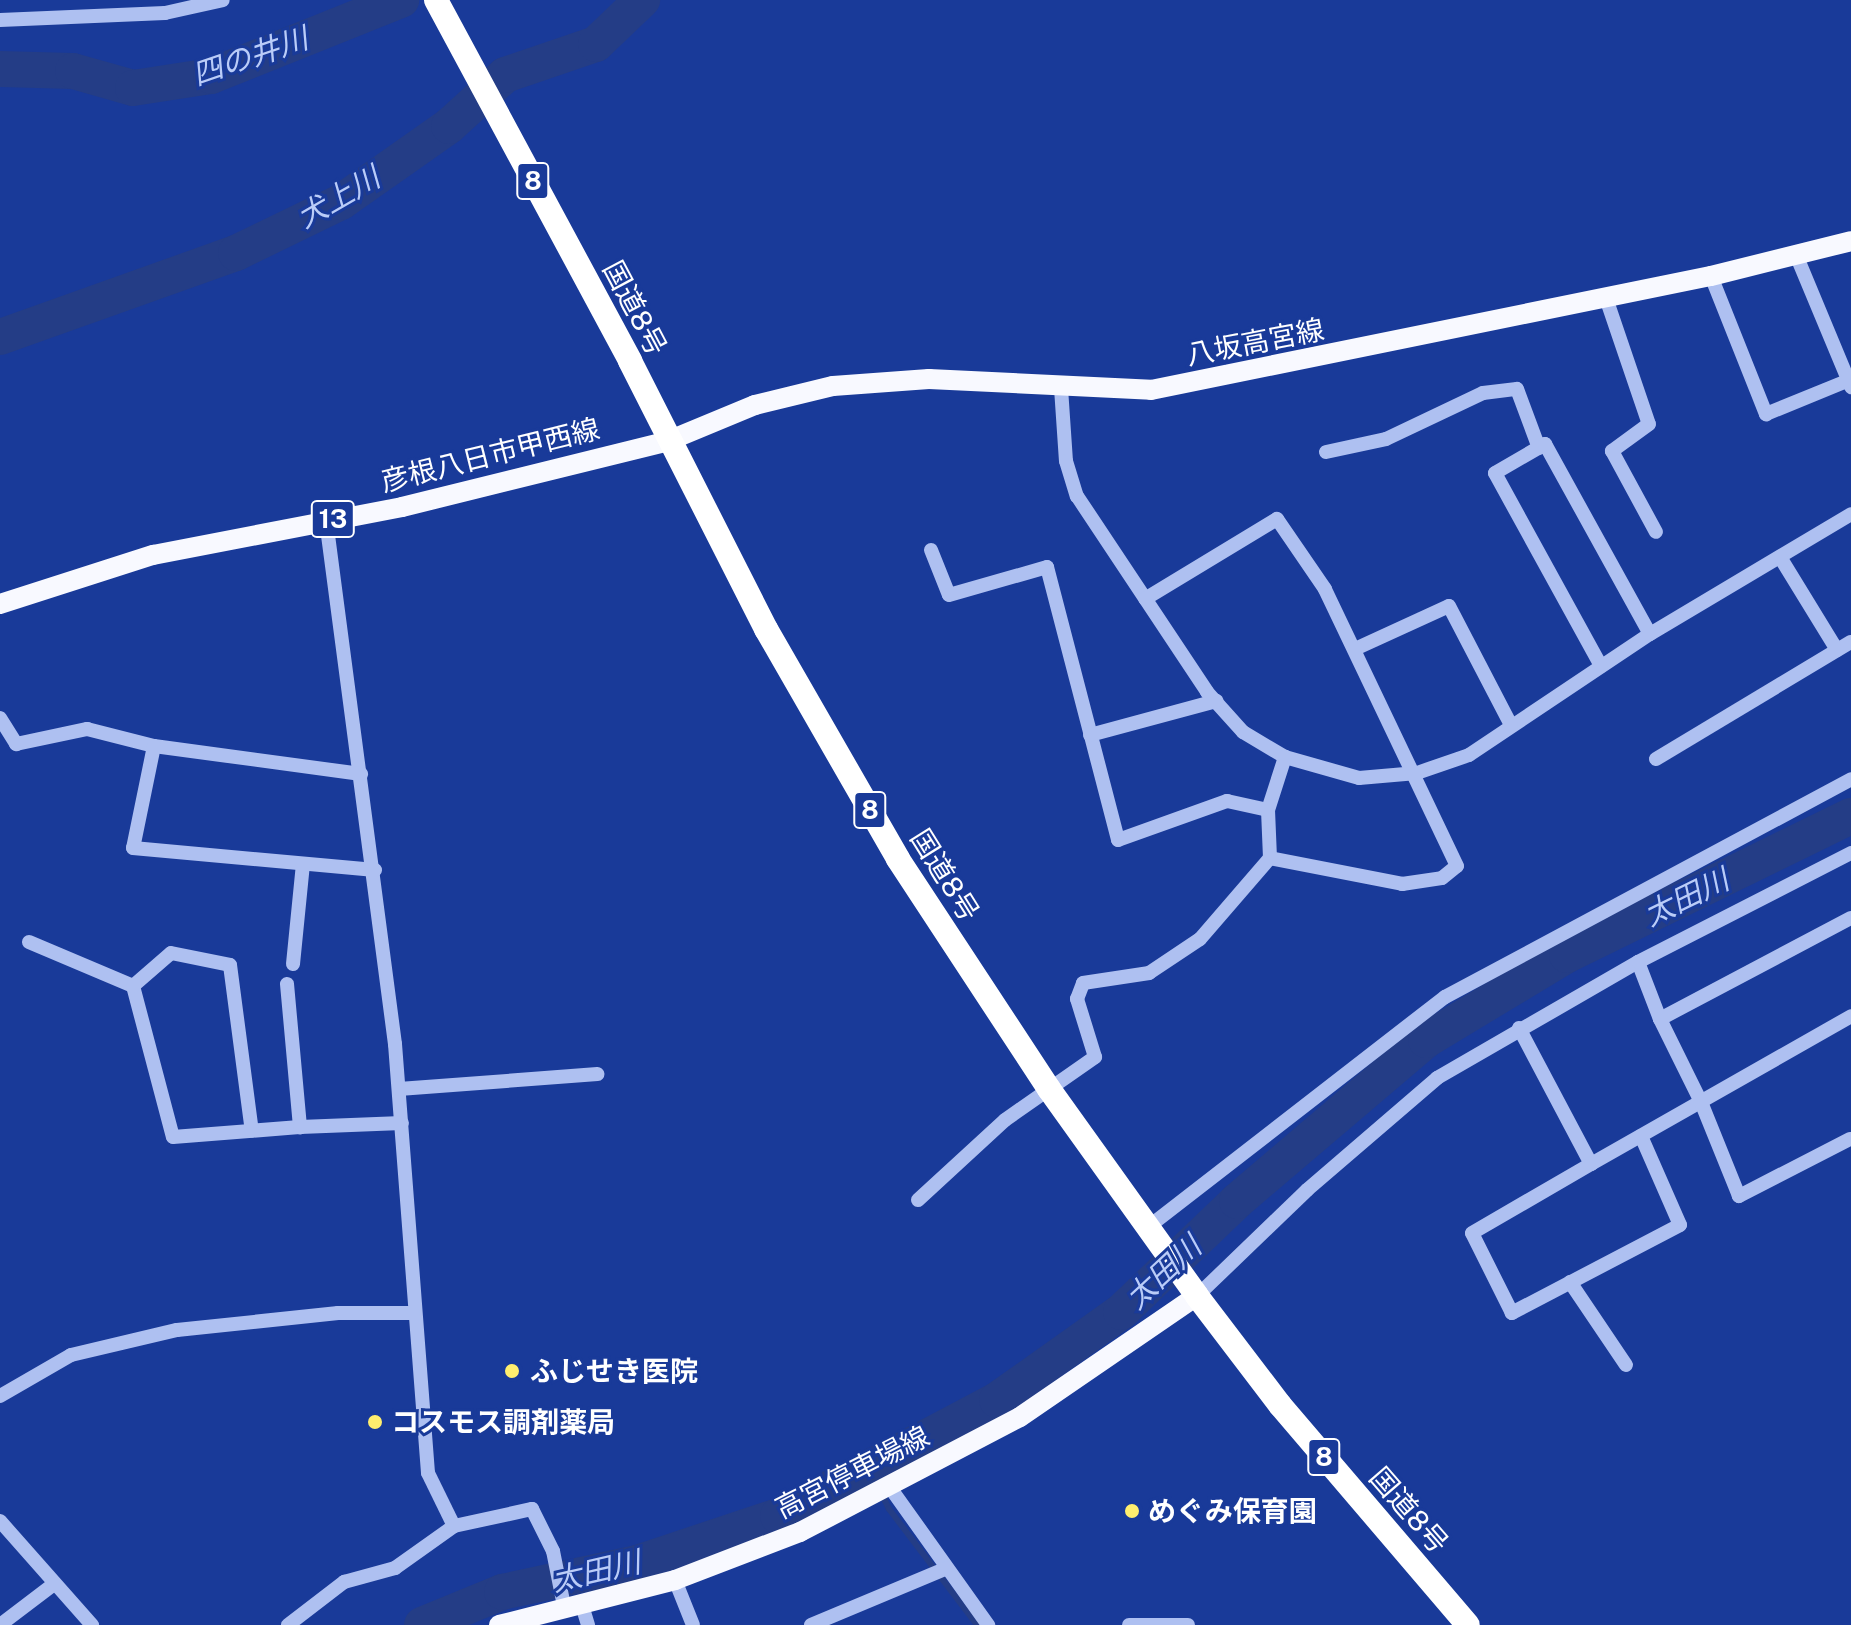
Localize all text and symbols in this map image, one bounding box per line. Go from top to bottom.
water label: 四の井川 [187,19,313,93]
water label: 犬上川 [290,159,386,235]
road number: 8 [515,159,551,203]
street label: 国道8号 [596,255,674,361]
street label: 八坂高宮線 [1183,312,1327,372]
street label: 彦根八日市甲西線 [377,412,603,498]
road number: 13 [309,497,357,541]
road number: 8 [852,788,888,832]
street label: 国道8号 [904,823,986,927]
water label: 太田川 [1638,861,1734,933]
water label: 太田川 [1118,1228,1208,1316]
place label: ふじせき医院 [530,1354,698,1388]
marker: ふじせき医院 [501,1360,523,1382]
place label: コスモス調剤薬局 [391,1405,615,1439]
marker: コスモス調剤薬局 [366,1413,384,1431]
street label: 高宮停車場線 [770,1419,934,1525]
road number: 8 [1306,1435,1342,1479]
street label: 国道8号 [1363,1460,1455,1560]
place label: めぐみ保育園 [1148,1494,1316,1528]
marker: めぐみ保育園 [1123,1502,1141,1520]
water label: 太田川 [548,1543,644,1599]

